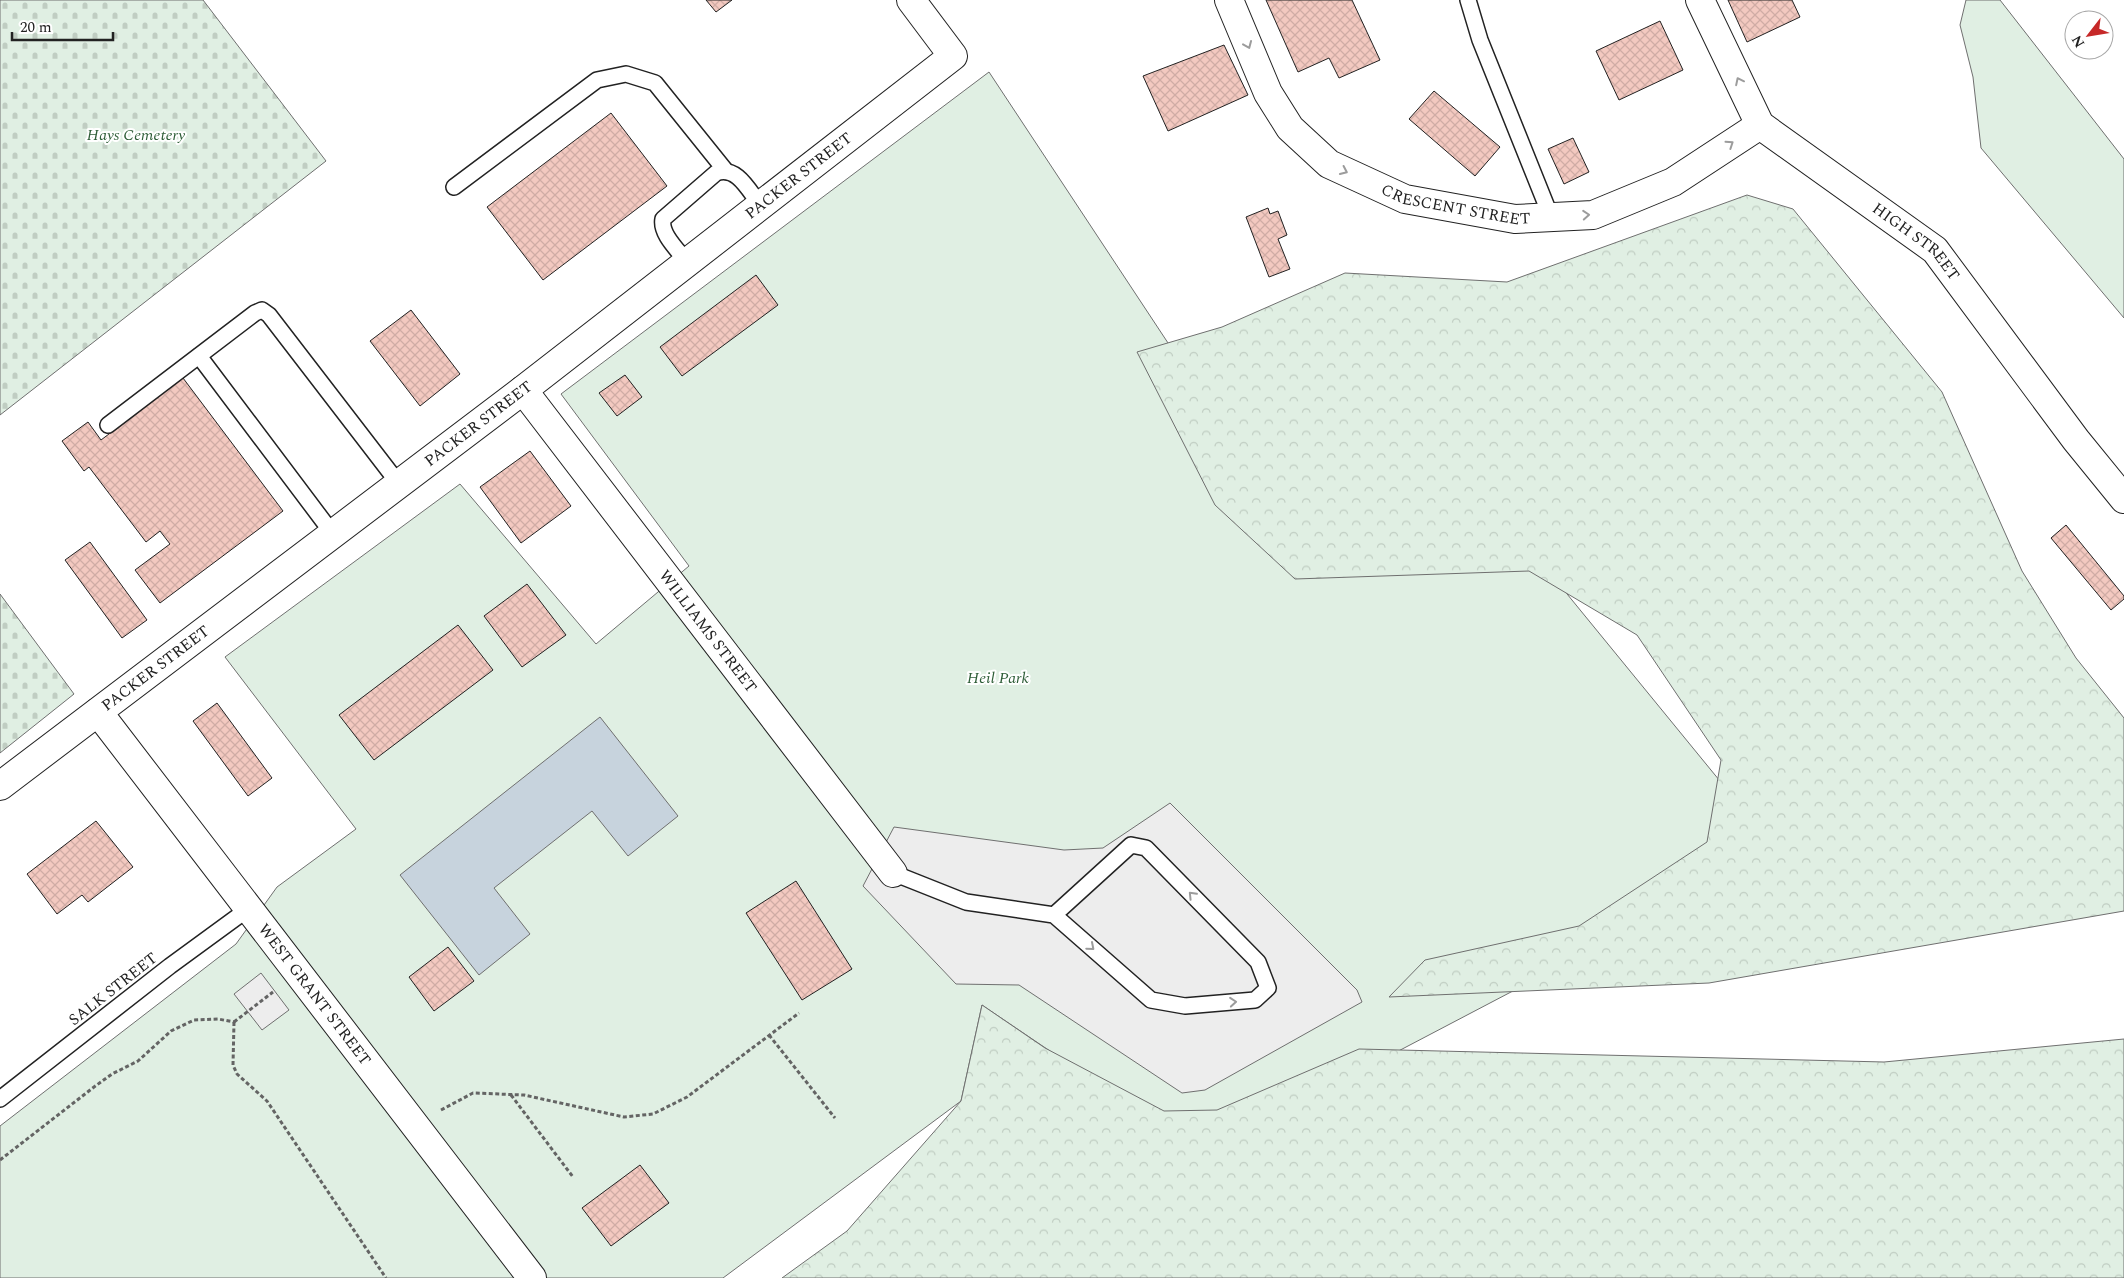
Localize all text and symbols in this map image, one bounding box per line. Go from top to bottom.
scale bar [12,10,114,42]
north arrow [2064,10,2114,60]
text: 20 m [20,16,52,39]
text: N [2066,31,2090,52]
one-way arrow [1242,40,1252,49]
one-way arrow [1735,77,1745,86]
park label: Hays Cemetery [87,123,185,147]
street label: PACKER STREET [740,126,858,225]
one-way arrow [1725,141,1734,151]
one-way arrow [1339,164,1348,175]
street label: CRESCENT STREET [1377,178,1531,232]
street label: HIGH STREET [1867,197,1966,286]
one-way arrow [1582,210,1590,221]
street label: PACKER STREET [419,375,538,473]
street label: WILLIAMS STREET [653,565,763,698]
street label: PACKER STREET [96,619,215,717]
park label: Heil Park [967,666,1030,690]
one-way arrow [1189,891,1198,900]
street label: WEST GRANT STREET [252,918,377,1071]
one-way arrow [1085,941,1094,950]
street label: SALK STREET [63,946,163,1031]
one-way arrow [1229,997,1237,1008]

